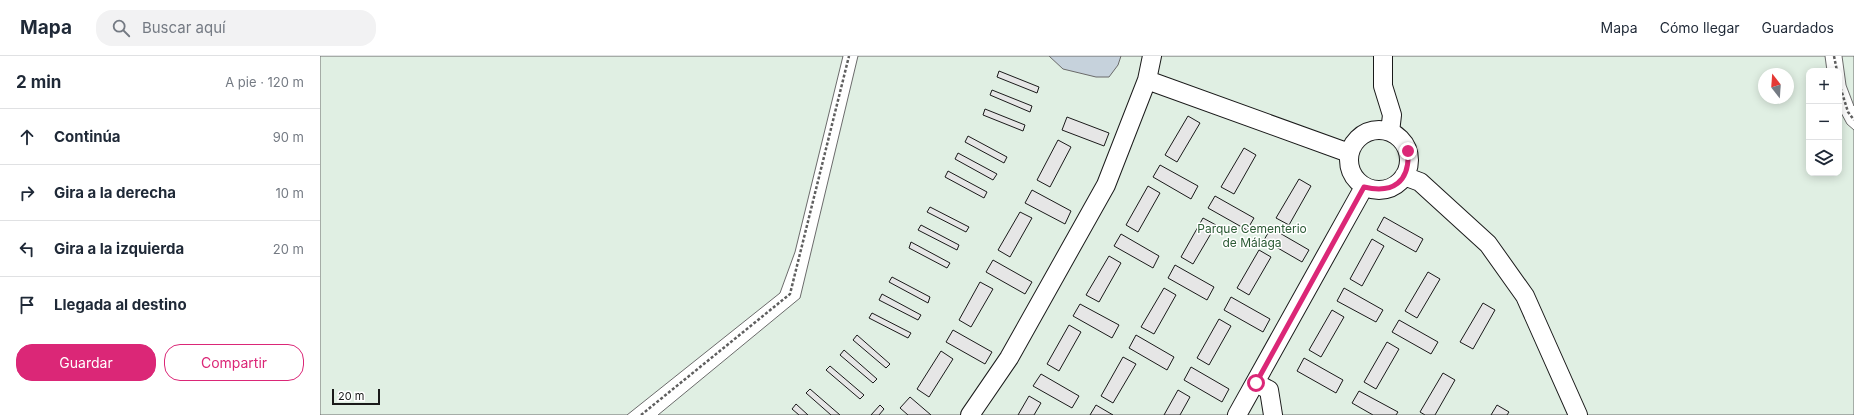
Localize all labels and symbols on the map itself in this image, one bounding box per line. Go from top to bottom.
north arrow [1758,68,1794,104]
route end [1399,142,1417,160]
park label: Parque Cementerio de Málaga [1197,221,1307,250]
route start [1247,374,1265,392]
scale bar [332,387,380,406]

